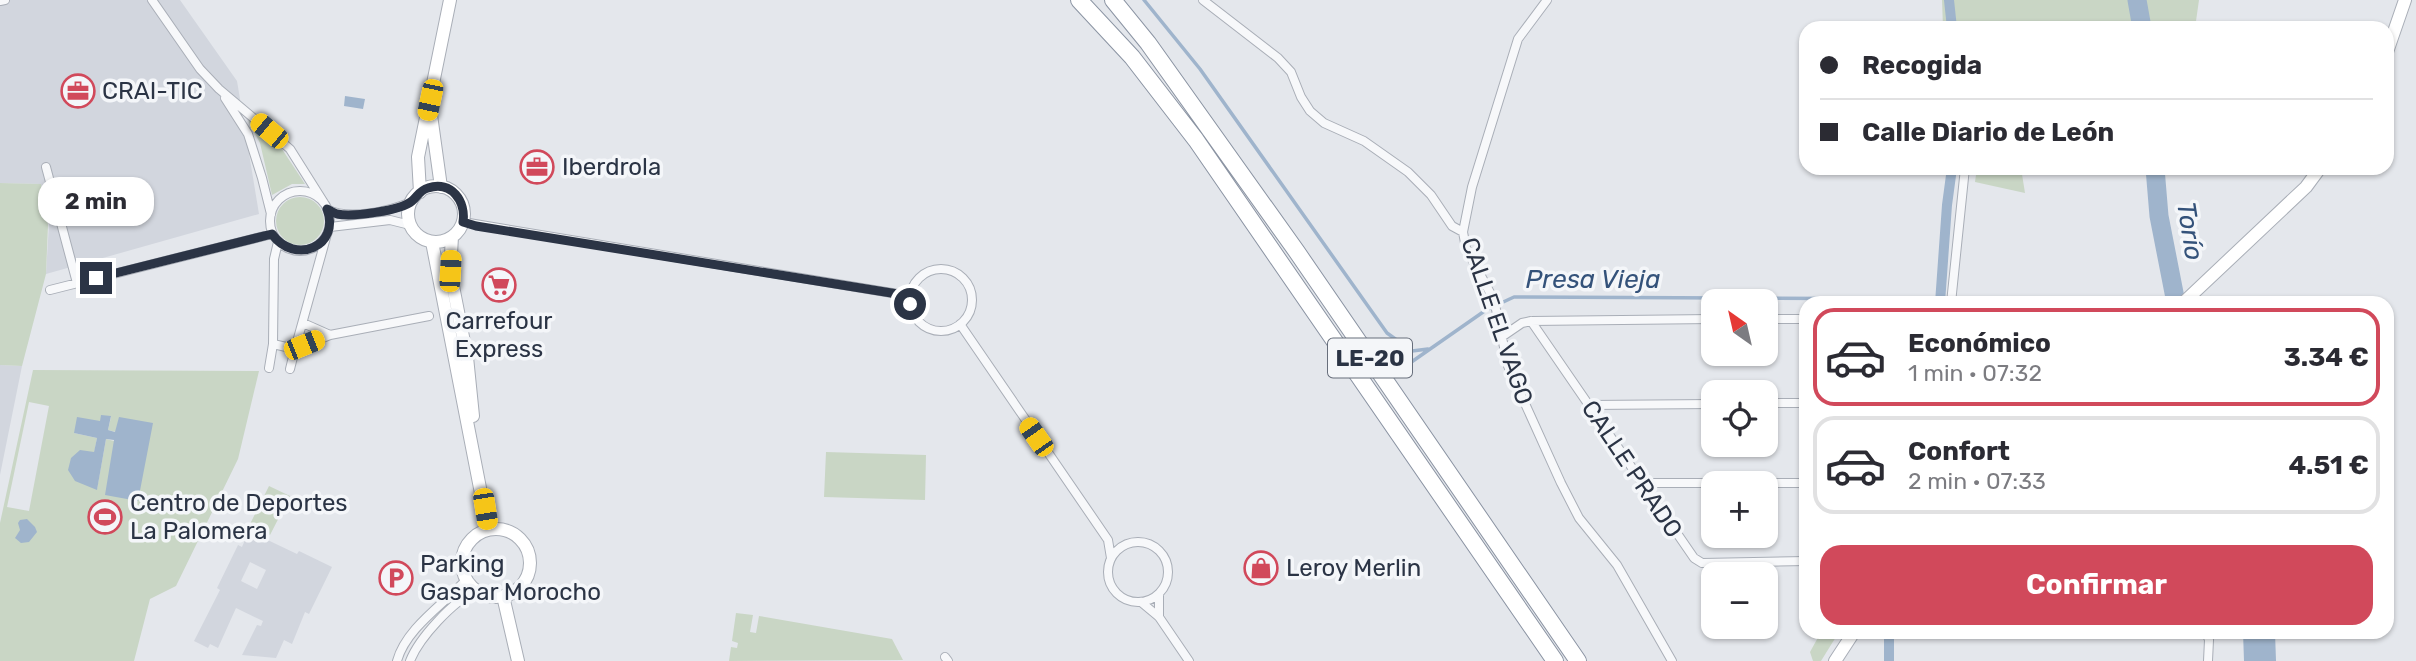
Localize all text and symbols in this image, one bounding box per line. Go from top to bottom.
text: Recogida [1862,50,1982,81]
office icon: CRAI-TIC [59,72,97,110]
place label: CRAI-TIC [102,77,203,105]
car [416,77,445,123]
car [247,109,292,153]
text: Calle Diario de León [1862,117,2114,148]
office icon: Iberdrola [518,148,556,186]
place label: Iberdrola [562,153,661,181]
callout: 2 min [38,176,154,226]
text: 2 min [65,187,127,215]
water label: Torío [2170,200,2210,262]
street label: CALLE EL VAGO [1455,234,1539,408]
car [439,249,462,293]
route end [80,262,112,294]
water label: Presa Vieja [1526,264,1660,295]
supermarket icon: Carrefour Express [480,266,518,304]
route start [894,288,926,320]
north arrow [1701,289,1778,366]
map controls [1701,289,1778,639]
place label: Carrefour Express [446,307,552,363]
icon: car [1824,326,1887,389]
car [281,327,328,363]
text: Económico [1908,328,2051,359]
road number: LE-20 [1328,338,1412,378]
text: 3.34 € [2284,342,2369,373]
text: 1 min · 07:32 [1908,359,2042,387]
button: locate [1701,380,1778,457]
street label: CALLE PRADO [1576,395,1688,543]
car [1016,414,1057,460]
icon: car [1824,434,1887,497]
text: Confort [1908,436,2010,467]
text: 4.51 € [2289,450,2369,481]
text: 2 min · 07:33 [1908,467,2046,495]
button: + [1701,471,1778,548]
car [472,487,499,531]
place label: Centro de Deportes La Palomera [130,489,348,545]
sports icon: Centro de Deportes La Palomera [86,498,124,536]
button: Confirmar [1820,545,2373,625]
shop icon: Leroy Merlin [1242,549,1280,587]
place label: Parking Gaspar Morocho [420,550,601,606]
place label: Leroy Merlin [1286,554,1421,582]
parking icon: Parking Gaspar Morocho [377,559,415,597]
button: − [1701,562,1778,639]

